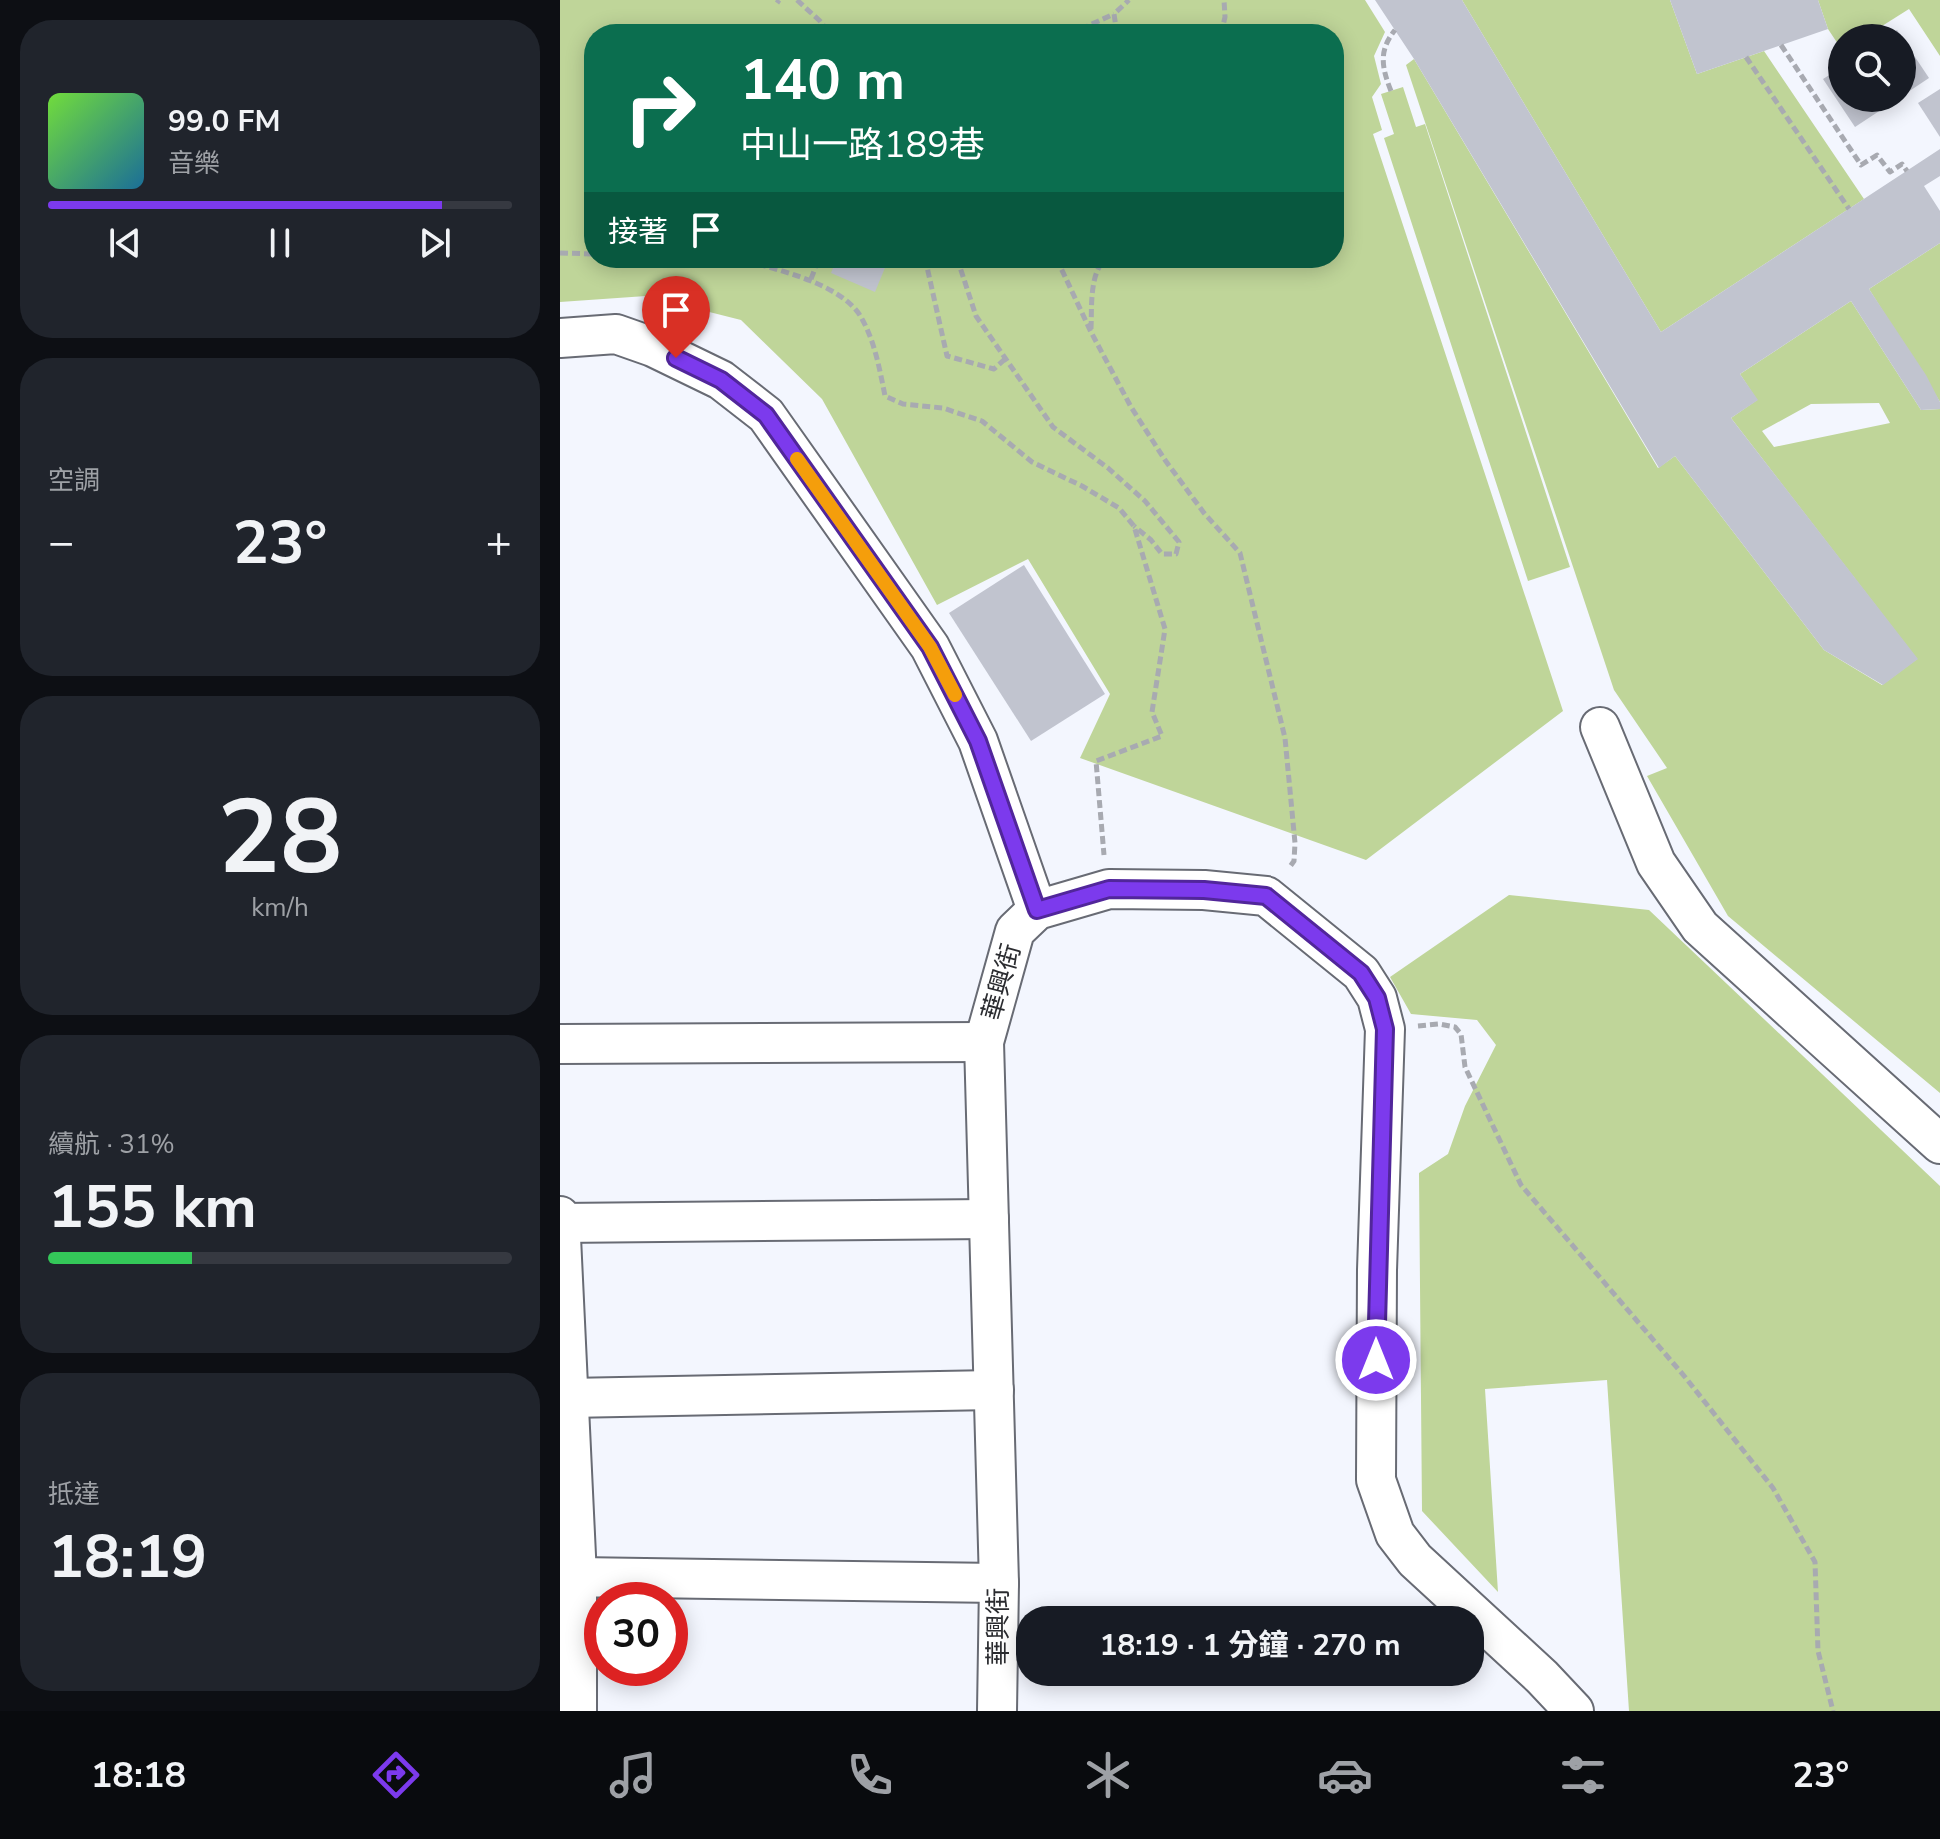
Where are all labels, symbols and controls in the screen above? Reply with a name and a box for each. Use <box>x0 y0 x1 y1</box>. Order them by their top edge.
map controls <box>1828 24 1916 112</box>
button: search <box>1828 24 1916 112</box>
text: 140 m <box>740 42 905 119</box>
icon: right <box>608 56 712 160</box>
text: 99.0 FM <box>168 101 280 142</box>
text: 中山一路189巷 <box>740 121 985 170</box>
text: 音樂 <box>168 146 220 181</box>
icon: arrive <box>684 208 728 252</box>
text: 接著 <box>608 212 668 253</box>
icon: previous <box>103 221 147 265</box>
icon: pause <box>258 221 302 265</box>
icon: next <box>413 221 457 265</box>
pin <box>642 276 710 358</box>
icon: arrive <box>654 288 698 332</box>
text: 空調 <box>48 463 100 498</box>
text: 23° <box>233 502 327 584</box>
text: − <box>48 513 74 573</box>
text: + <box>486 513 512 573</box>
text: 28 <box>218 767 342 909</box>
text: km/h <box>251 890 309 925</box>
street label: 華興街 <box>974 940 1029 1024</box>
text: 續航 · 31% <box>48 1127 175 1162</box>
text: 155 km <box>48 1166 257 1248</box>
position arrow <box>1334 1318 1418 1402</box>
text: 抵達 <box>48 1477 100 1512</box>
text: 18:19 <box>48 1516 207 1598</box>
speed limit sign: 30 <box>584 1582 688 1686</box>
street label: 華興街 <box>981 1588 1016 1666</box>
text: 18:19 · 1 分鐘 · 270 m <box>1099 1625 1401 1666</box>
icon: directions <box>368 1747 424 1803</box>
icon: music <box>605 1747 661 1803</box>
icon: phone <box>842 1747 898 1803</box>
icon: climate <box>1080 1747 1136 1803</box>
icon: car <box>1317 1747 1373 1803</box>
icon: filters <box>1555 1747 1611 1803</box>
text: 18:18 <box>91 1751 186 1800</box>
text: 23° <box>1792 1751 1849 1800</box>

